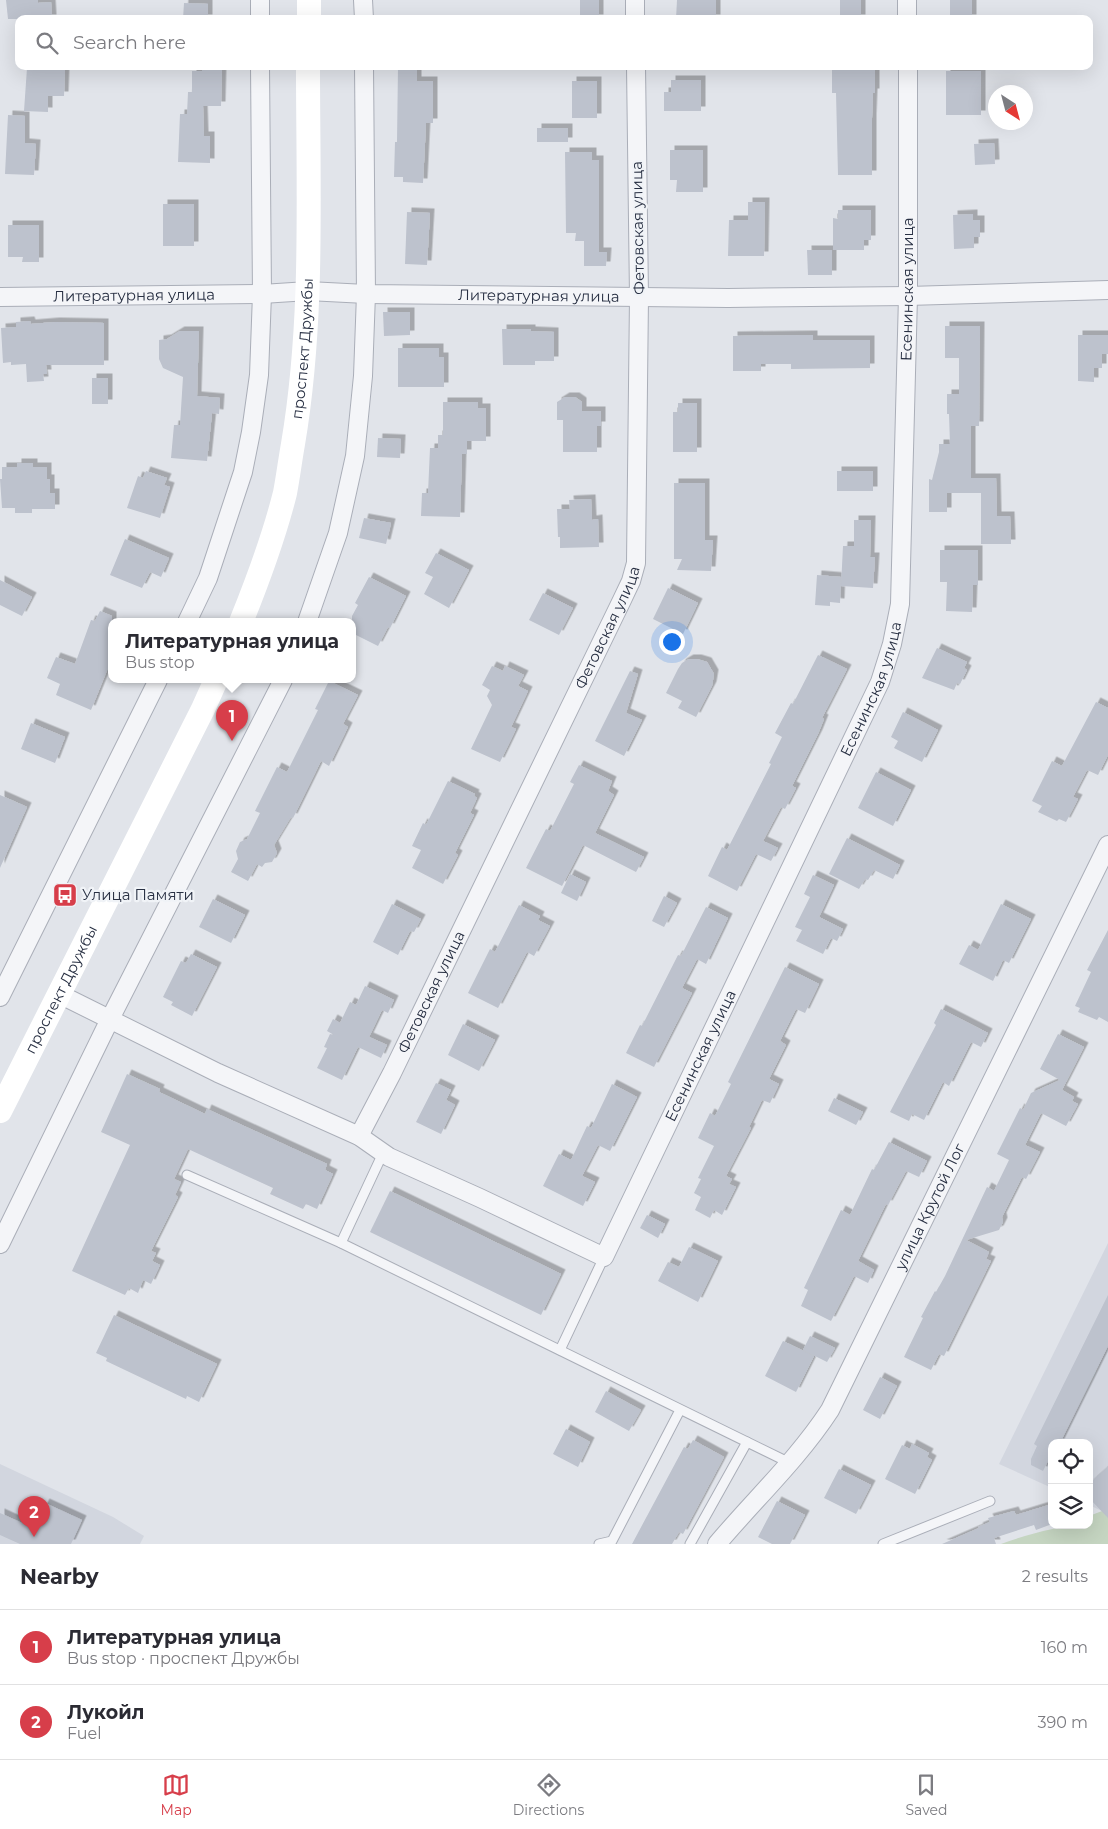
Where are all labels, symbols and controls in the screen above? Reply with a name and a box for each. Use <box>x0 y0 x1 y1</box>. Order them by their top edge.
search box <box>15 15 1093 70</box>
icon: search <box>33 29 61 57</box>
text: Search here <box>73 31 186 54</box>
north arrow <box>988 85 1033 130</box>
street label: Фетовская улица <box>627 161 648 295</box>
street label: Есенинская улица <box>896 217 917 361</box>
street label: проспект Дружбы <box>287 278 317 420</box>
street label: Литературная улица <box>53 285 215 305</box>
street label: Литературная улица <box>458 285 620 306</box>
street label: Фетовская улица <box>570 564 644 692</box>
popup <box>108 618 356 683</box>
street label: Есенинская улица <box>836 620 905 759</box>
your location <box>659 629 685 655</box>
text: Литературная улица <box>125 630 339 653</box>
text: Bus stop <box>125 653 195 672</box>
pin: 1 <box>216 700 248 741</box>
bus stop icon: Улица Памяти <box>52 882 78 908</box>
place label: Улица Памяти <box>82 885 194 904</box>
street label: проспект Дружбы <box>20 922 101 1057</box>
street label: Фетовская улица <box>393 928 469 1056</box>
street label: Есенинская улица <box>661 987 740 1124</box>
street label: улица Крутой Лог <box>890 1139 969 1274</box>
map controls <box>1048 1439 1093 1529</box>
button: locate <box>1048 1439 1093 1484</box>
button: layers <box>1048 1484 1093 1529</box>
pin: 2 <box>18 1496 50 1537</box>
text: Nearby <box>20 1564 99 1589</box>
text: 2 results <box>1022 1567 1088 1586</box>
text: Литературная улица <box>67 1626 281 1649</box>
text: 1 <box>33 1638 39 1657</box>
text: 160 m <box>1041 1638 1088 1657</box>
text: Bus stop · проспект Дружбы <box>67 1649 300 1668</box>
text: Лукойл <box>67 1701 144 1724</box>
text: 2 <box>31 1713 41 1732</box>
text: 390 m <box>1037 1713 1088 1732</box>
text: Fuel <box>67 1724 102 1743</box>
tab: Map <box>161 1771 192 1819</box>
tab: Directions <box>513 1771 584 1819</box>
tab: Saved <box>905 1771 947 1819</box>

